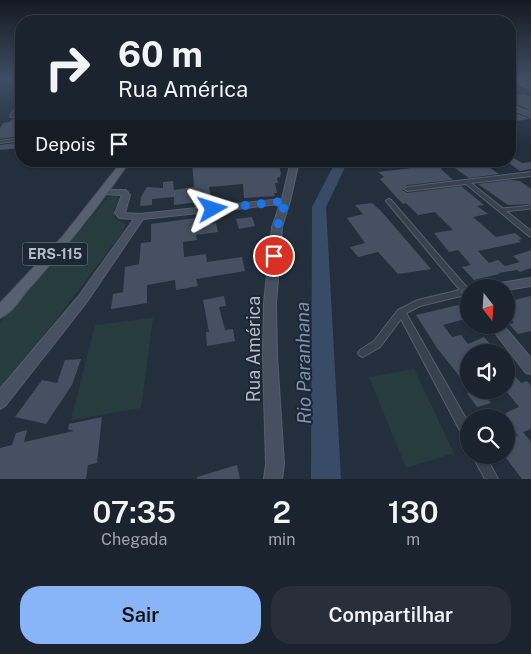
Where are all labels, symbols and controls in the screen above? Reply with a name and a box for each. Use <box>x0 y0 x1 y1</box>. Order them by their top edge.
text: 60 m <box>118 34 203 75</box>
icon: right <box>35 35 100 100</box>
text: Rua América <box>118 76 248 102</box>
icon: arrive <box>105 130 133 158</box>
text: Depois <box>35 133 95 155</box>
position arrow <box>186 182 238 234</box>
pin <box>253 235 295 277</box>
road number: ERS-115 <box>22 242 88 266</box>
icon: arrive <box>260 242 288 270</box>
north arrow <box>460 279 515 334</box>
map controls <box>460 279 515 464</box>
street label: Rua América <box>243 296 264 402</box>
water label: Rio Paranhana <box>291 302 315 424</box>
button: sound <box>460 344 515 399</box>
button: search <box>460 409 515 464</box>
text: 07:35 <box>92 494 176 530</box>
text: 2 <box>273 494 291 530</box>
text: 130 <box>388 494 439 530</box>
text: Chegada <box>101 530 167 549</box>
text: min <box>268 530 295 549</box>
text: m <box>406 530 420 549</box>
button: Sair <box>20 586 261 644</box>
button: Compartilhar <box>271 586 511 644</box>

